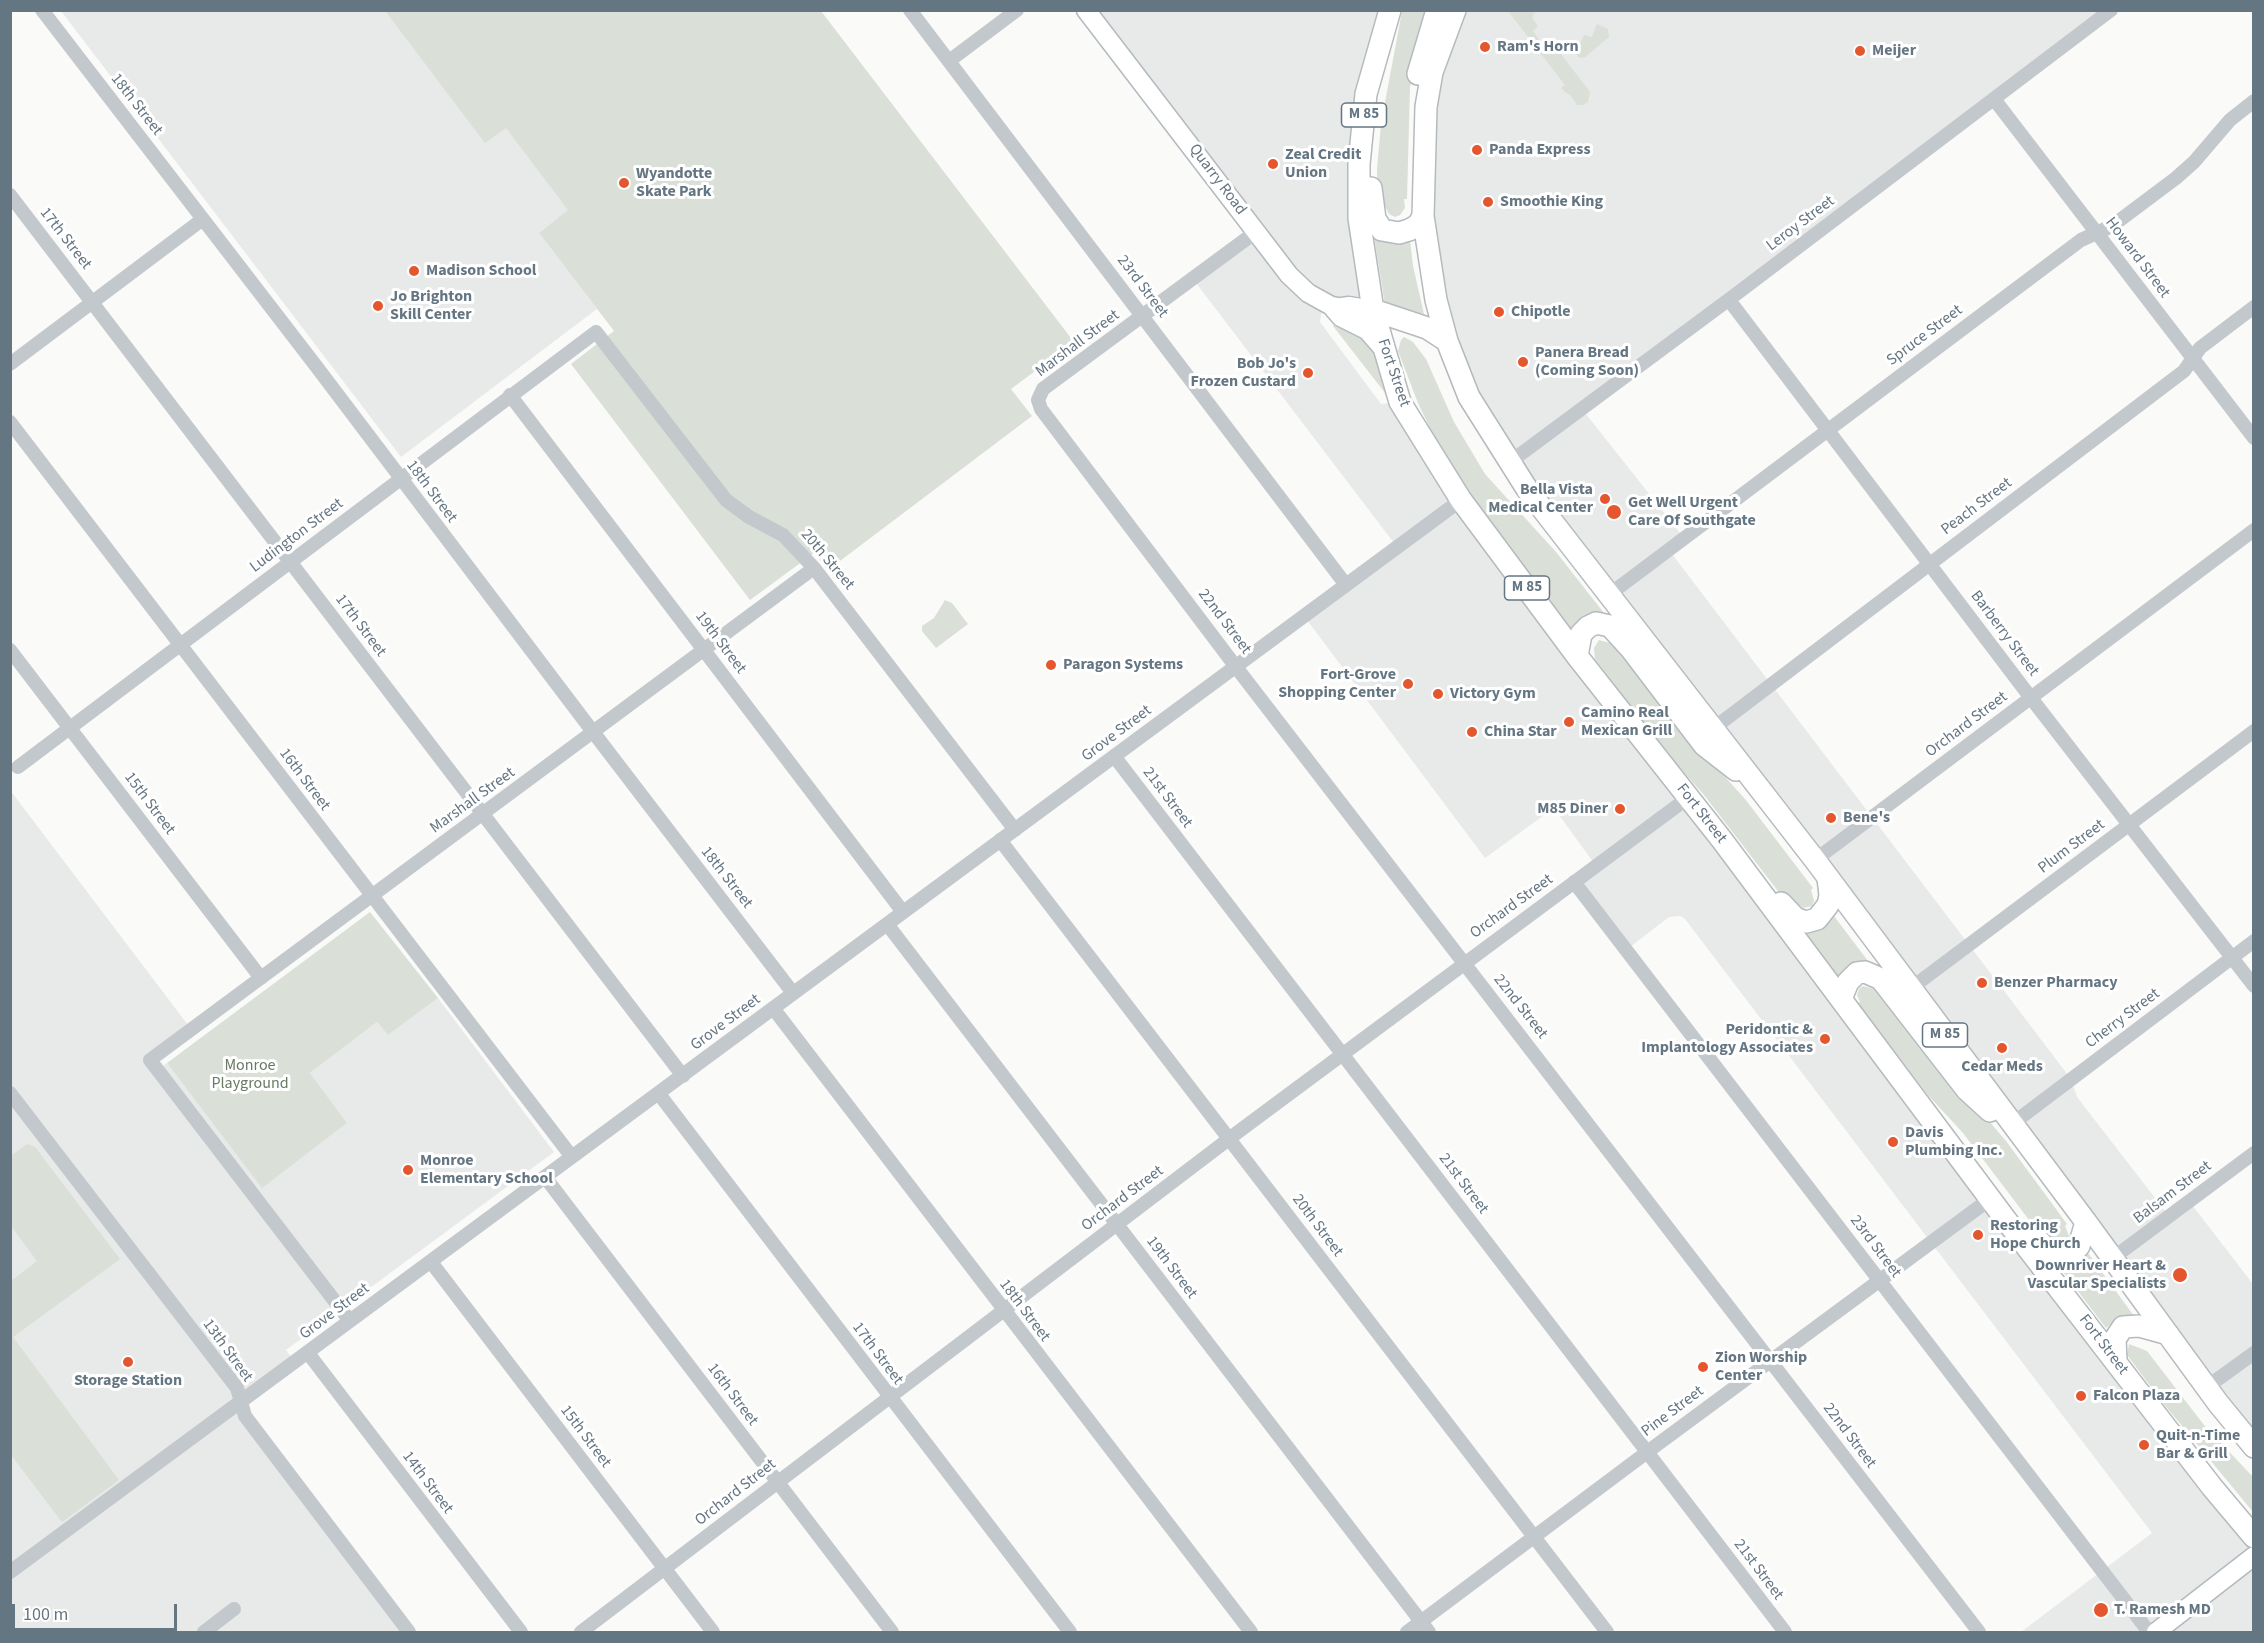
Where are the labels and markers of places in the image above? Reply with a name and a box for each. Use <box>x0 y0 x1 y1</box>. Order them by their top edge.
place label: Ram's Horn <box>1497 37 1579 57</box>
marker: Ram's Horn <box>1478 40 1492 54</box>
place label: Meijer <box>1872 41 1916 61</box>
marker: Meijer <box>1853 44 1867 58</box>
place label: Panda Express <box>1489 140 1591 160</box>
marker: Panda Express <box>1470 143 1484 157</box>
place label: Zeal Credit Union <box>1285 145 1361 183</box>
marker: Zeal Credit Union <box>1266 157 1280 171</box>
place label: Wyandotte Skate Park <box>636 164 712 202</box>
marker: Wyandotte Skate Park <box>617 176 631 190</box>
place label: Smoothie King <box>1500 192 1603 212</box>
marker: Smoothie King <box>1481 195 1495 209</box>
place label: Madison School <box>426 261 536 281</box>
marker: Madison School <box>407 264 421 278</box>
place label: Jo Brighton Skill Center <box>390 287 472 325</box>
marker: Jo Brighton Skill Center <box>371 299 385 313</box>
place label: Chipotle <box>1511 302 1570 322</box>
marker: Chipotle <box>1492 305 1506 319</box>
place label: Panera Bread (Coming Soon) <box>1535 343 1639 381</box>
place label: Bob Jo's Frozen Custard <box>1191 354 1296 392</box>
marker: Panera Bread (Coming Soon) <box>1516 355 1530 369</box>
marker: Bob Jo's Frozen Custard <box>1301 366 1315 380</box>
place label: Bella Vista Medical Center <box>1488 480 1593 518</box>
marker: Bella Vista Medical Center <box>1598 492 1612 506</box>
place label: Get Well Urgent Care Of Southgate <box>1628 493 1756 531</box>
marker: Get Well Urgent Care Of Southgate <box>1605 503 1623 521</box>
place label: Paragon Systems <box>1063 655 1183 675</box>
marker: Paragon Systems <box>1044 658 1058 672</box>
place label: Fort-Grove Shopping Center <box>1278 665 1396 703</box>
marker: Fort-Grove Shopping Center <box>1401 677 1415 691</box>
place label: Victory Gym <box>1450 684 1536 704</box>
marker: Victory Gym <box>1431 687 1445 701</box>
place label: Camino Real Mexican Grill <box>1581 703 1672 741</box>
marker: Camino Real Mexican Grill <box>1562 715 1576 729</box>
place label: China Star <box>1484 722 1557 742</box>
marker: China Star <box>1465 725 1479 739</box>
place label: M85 Diner <box>1537 799 1608 819</box>
marker: M85 Diner <box>1613 802 1627 816</box>
place label: Bene's <box>1843 808 1890 828</box>
marker: Bene's <box>1824 811 1838 825</box>
place label: Benzer Pharmacy <box>1994 973 2118 993</box>
marker: Benzer Pharmacy <box>1975 976 1989 990</box>
place label: Peridontic & Implantology Associates <box>1641 1020 1813 1058</box>
marker: Peridontic & Implantology Associates <box>1818 1032 1832 1046</box>
marker: Cedar Meds <box>1995 1041 2009 1055</box>
place label: Cedar Meds <box>1961 1057 2043 1077</box>
place label: Davis Plumbing Inc. <box>1905 1123 2003 1161</box>
marker: Davis Plumbing Inc. <box>1886 1135 1900 1149</box>
place label: Monroe Elementary School <box>420 1151 553 1189</box>
marker: Monroe Elementary School <box>401 1163 415 1177</box>
place label: Restoring Hope Church <box>1990 1216 2081 1254</box>
marker: Restoring Hope Church <box>1971 1228 1985 1242</box>
place label: Downriver Heart & Vascular Specialists <box>2027 1256 2166 1294</box>
marker: Downriver Heart & Vascular Specialists <box>2171 1266 2189 1284</box>
place label: Zion Worship Center <box>1715 1348 1807 1386</box>
marker: Storage Station <box>121 1355 135 1369</box>
marker: Zion Worship Center <box>1696 1360 1710 1374</box>
place label: Storage Station <box>74 1371 182 1391</box>
place label: Falcon Plaza <box>2093 1386 2180 1406</box>
marker: Falcon Plaza <box>2074 1389 2088 1403</box>
place label: Quit-n-Time Bar & Grill <box>2156 1426 2240 1464</box>
marker: Quit-n-Time Bar & Grill <box>2137 1438 2151 1452</box>
place label: T. Ramesh MD <box>2114 1600 2211 1620</box>
marker: T. Ramesh MD <box>2092 1601 2110 1619</box>

